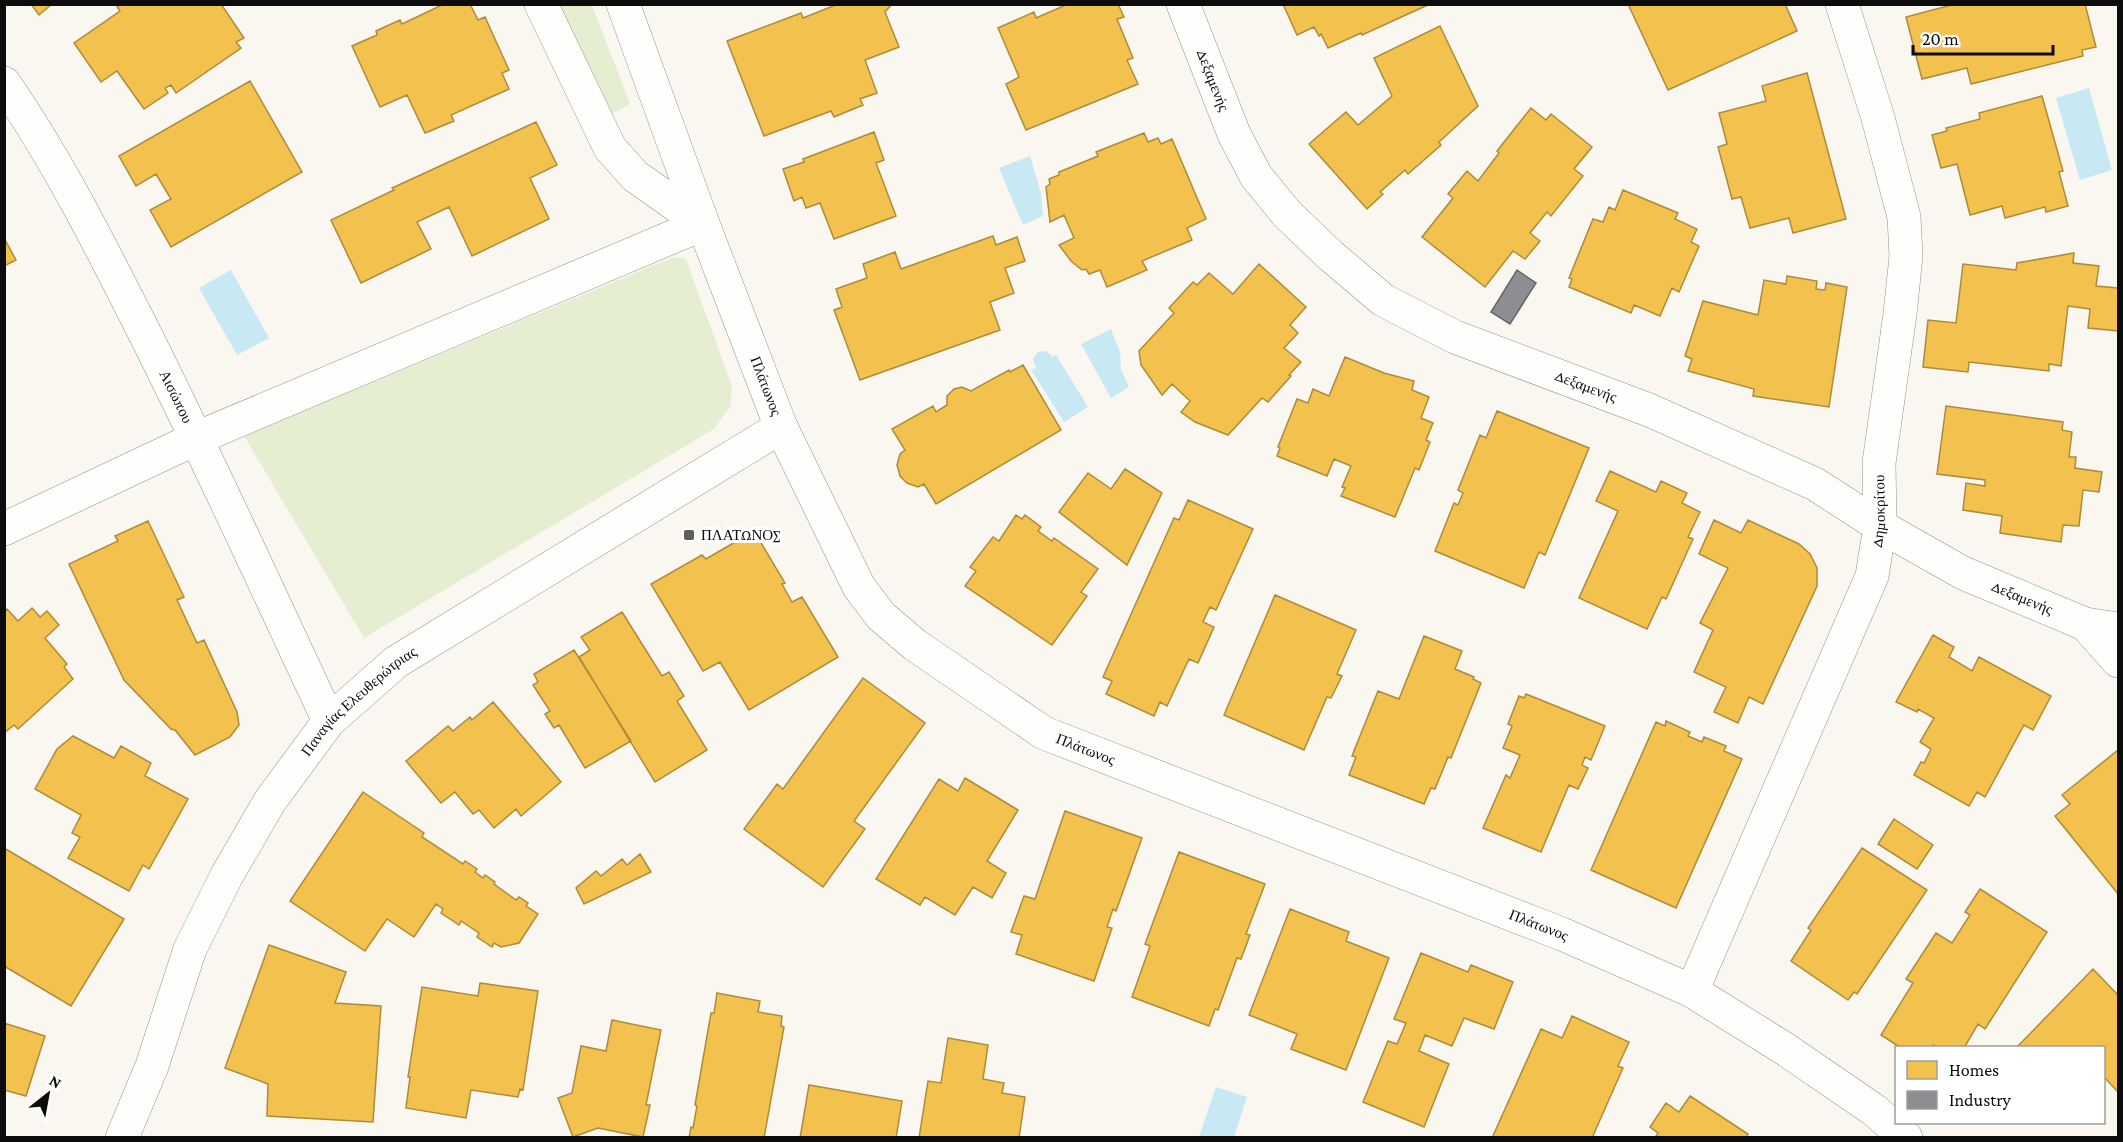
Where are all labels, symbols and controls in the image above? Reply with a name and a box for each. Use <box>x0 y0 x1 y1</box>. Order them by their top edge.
scale bar <box>1913 18 2052 56</box>
text: 20 m <box>1922 29 1959 49</box>
street label: Δεξαμενής <box>1194 47 1232 113</box>
street label: Πλάτωνος <box>747 354 785 418</box>
street label: Αισώπου <box>156 367 196 426</box>
street label: Δεξαμενής <box>1553 367 1619 405</box>
street label: Δημοκρίτου <box>1869 474 1889 548</box>
place label: ΠΛΑΤΩΝΟΣ <box>701 527 780 543</box>
marker: ΠΛΑΤΩΝΟΣ <box>682 528 696 542</box>
street label: Δεξαμενής <box>1989 578 2055 618</box>
street label: Παναγίας Ελευθερώτριας <box>298 643 419 759</box>
street label: Πλάτωνος <box>1054 730 1118 768</box>
street label: Πλάτωνος <box>1507 906 1571 944</box>
legend <box>1895 1046 2105 1124</box>
text: Homes <box>1949 1060 1999 1080</box>
north arrow <box>18 1064 78 1124</box>
text: N <box>46 1071 65 1092</box>
text: Industry <box>1949 1090 2012 1110</box>

